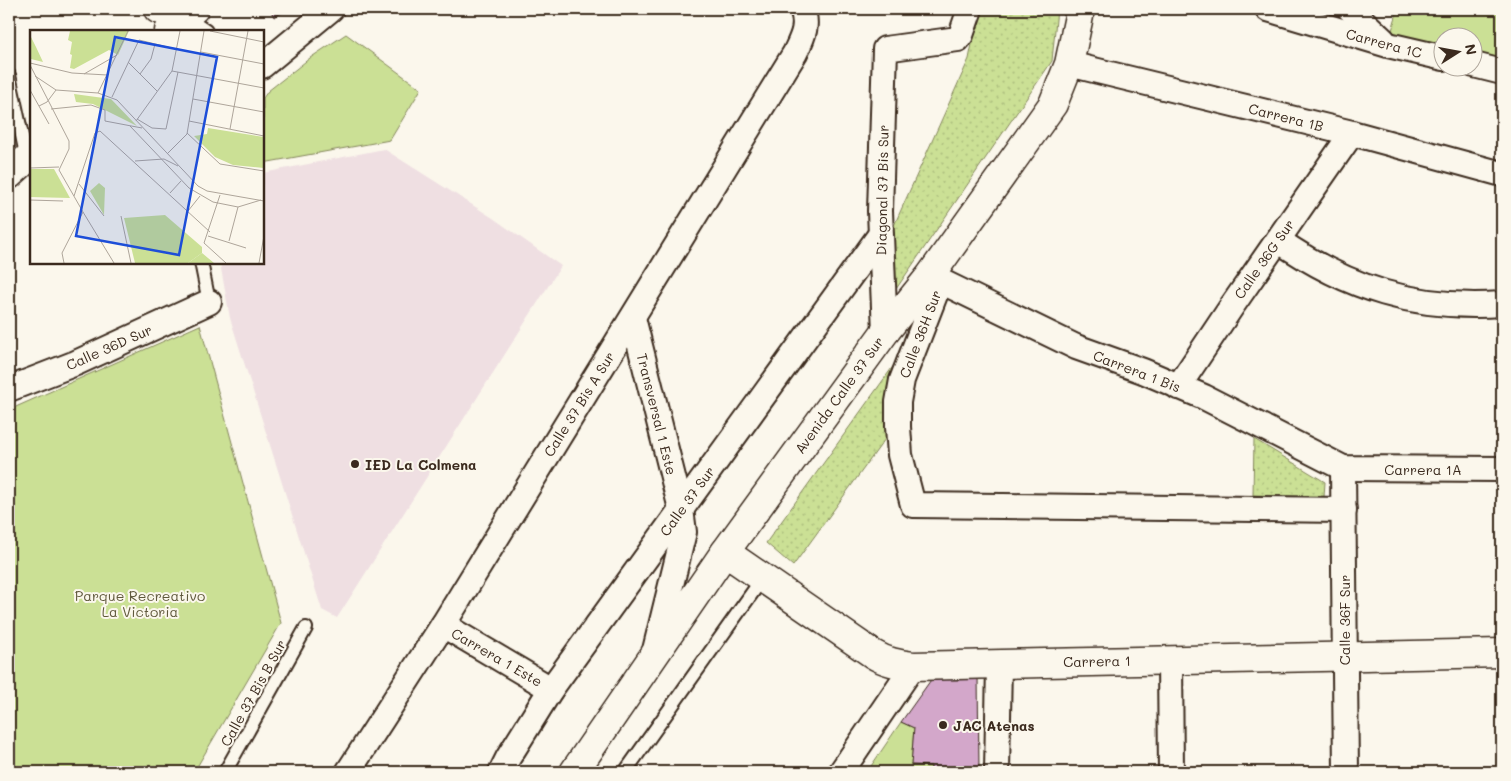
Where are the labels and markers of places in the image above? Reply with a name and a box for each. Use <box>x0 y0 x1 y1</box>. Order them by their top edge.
place label: IED La Colmena <box>365 455 477 474</box>
marker: IED La Colmena <box>349 458 361 470</box>
place label: JAC Atenas <box>953 716 1035 735</box>
marker: JAC Atenas <box>937 719 949 731</box>

